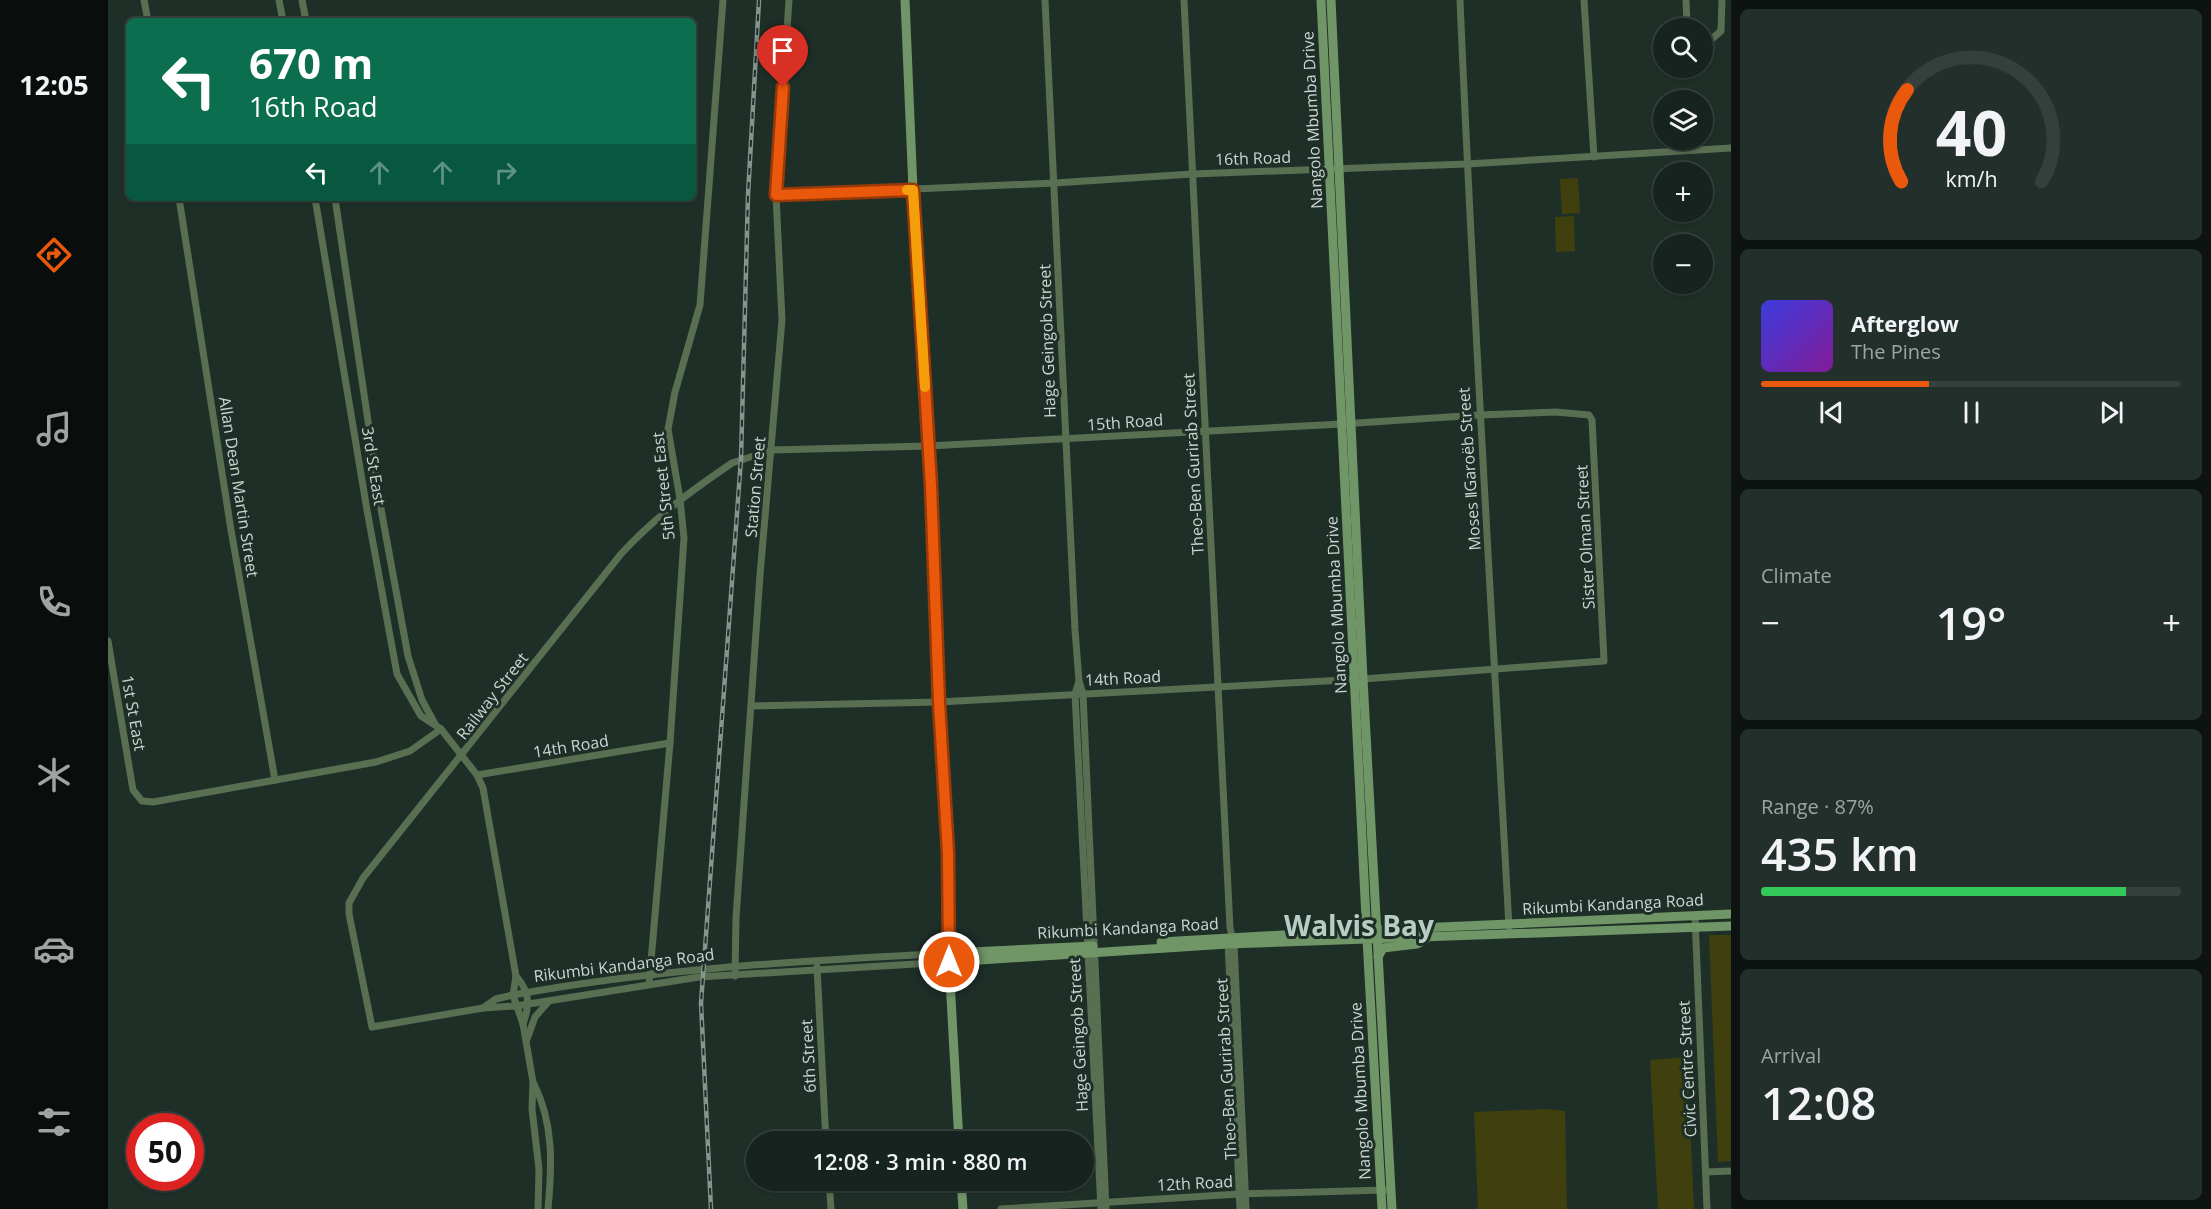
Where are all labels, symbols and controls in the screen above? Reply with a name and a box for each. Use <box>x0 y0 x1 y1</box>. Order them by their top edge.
map controls <box>1653 18 1713 294</box>
button: search <box>1653 18 1713 78</box>
pin <box>757 25 808 87</box>
street label: Nangolo Mbumba Drive <box>1296 31 1328 209</box>
text: 670 m <box>249 34 373 91</box>
icon: arrive <box>766 34 799 67</box>
icon: left <box>150 42 228 120</box>
text: 12:05 <box>19 66 89 103</box>
text: 16th Road <box>249 88 378 125</box>
text: 40 <box>1935 89 2007 174</box>
button: layers <box>1653 90 1713 150</box>
street label: 16th Road <box>1215 146 1291 170</box>
icon: left <box>300 156 333 189</box>
icon: ahead <box>363 156 396 189</box>
icon: ahead <box>426 156 459 189</box>
icon: right <box>489 156 522 189</box>
button: + <box>1653 162 1713 222</box>
text: km/h <box>1945 164 1997 193</box>
icon: directions <box>33 234 75 276</box>
button: − <box>1653 234 1713 294</box>
street label: Hage Geingob Street <box>1033 263 1061 418</box>
text: Afterglow <box>1851 308 1959 338</box>
text: The Pines <box>1851 338 1941 365</box>
street label: Theo-Ben Gurirab Street <box>1177 372 1209 555</box>
street label: Moses ǁGaroëb Street <box>1452 386 1486 551</box>
street label: Allan Dean Martin Street <box>214 395 264 579</box>
icon: previous <box>1815 396 1848 429</box>
icon: pause <box>1955 396 1988 429</box>
icon: next <box>2095 396 2128 429</box>
icon: music <box>33 408 75 450</box>
street label: 15th Road <box>1086 408 1164 436</box>
street label: 3rd St East <box>357 425 391 507</box>
street label: 5th Street East <box>646 430 680 541</box>
street label: Station Street <box>740 435 770 538</box>
street label: Sister Olman Street <box>1570 464 1600 610</box>
street label: Nangolo Mbumba Drive <box>1320 516 1352 694</box>
text: Climate <box>1761 562 1832 589</box>
icon: phone <box>33 581 75 623</box>
text: 19° <box>1936 592 2006 653</box>
text: − <box>1761 600 1780 645</box>
text: + <box>2162 600 2181 645</box>
street label: Railway Street <box>451 648 533 744</box>
street label: 14th Road <box>1084 665 1162 691</box>
street label: 1st St East <box>117 673 152 753</box>
street label: 14th Road <box>532 729 610 763</box>
icon: climate <box>33 754 75 796</box>
text: Range · 87% <box>1761 793 1874 820</box>
text: 435 km <box>1761 823 1919 884</box>
street label: Rikumbi Kandanga Road <box>1522 888 1704 920</box>
district label: Walvis Bay <box>1284 906 1434 944</box>
street label: Rikumbi Kandanga Road <box>1037 912 1219 944</box>
icon: car <box>33 928 75 970</box>
position arrow <box>917 930 981 994</box>
street label: Rikumbi Kandanga Road <box>532 943 716 987</box>
street label: Hage Geingob Street <box>1063 957 1093 1112</box>
street label: Theo-Ben Gurirab Street <box>1210 977 1242 1160</box>
street label: Civic Centre Street <box>1672 1000 1702 1138</box>
street label: Nangolo Mbumba Drive <box>1344 1002 1376 1180</box>
street label: 6th Street <box>795 1018 821 1093</box>
text: Arrival <box>1761 1042 1821 1069</box>
text: 12:08 <box>1761 1072 1876 1133</box>
icon: filters <box>33 1101 75 1143</box>
speed limit sign: 50 <box>126 1113 204 1191</box>
text: 12:08 · 3 min · 880 m <box>812 1146 1028 1176</box>
street label: 12th Road <box>1156 1170 1234 1196</box>

